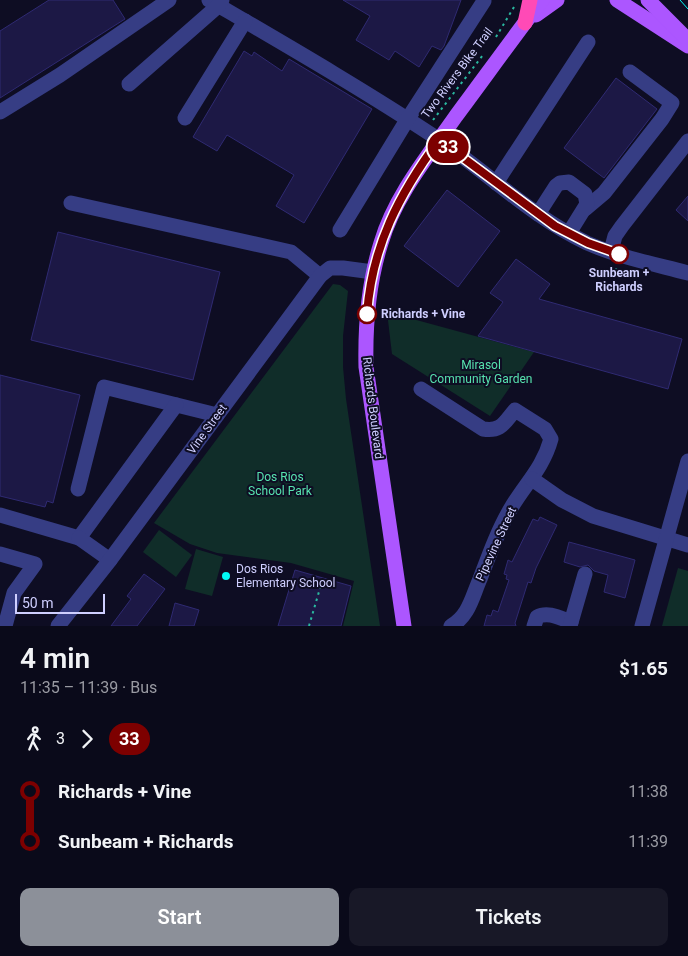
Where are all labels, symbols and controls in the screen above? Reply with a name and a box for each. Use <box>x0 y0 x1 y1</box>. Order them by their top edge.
street label: Two Rivers Bike Trail <box>418 25 496 121</box>
line badge: 33 <box>426 131 470 163</box>
text: 33 <box>438 136 458 157</box>
marker: Sunbeam + Richards <box>609 244 629 264</box>
place label: Sunbeam + Richards <box>589 266 650 294</box>
marker: Richards + Vine <box>357 304 377 324</box>
place label: Richards + Vine <box>381 307 466 321</box>
street label: Richards Boulevard <box>360 356 386 460</box>
park label: Mirasol Community Garden <box>430 358 532 386</box>
street label: Vine Street <box>184 401 230 457</box>
park label: Dos Rios School Park <box>248 470 313 498</box>
street label: Pipevine Street <box>473 505 519 583</box>
place label: Dos Rios Elementary School <box>236 562 336 590</box>
marker: Dos Rios Elementary School <box>220 570 232 582</box>
scale bar <box>15 591 105 614</box>
text: 50 m <box>22 595 54 611</box>
text: 4 min <box>20 642 90 675</box>
text: $1.65 <box>619 657 668 680</box>
text: 11:35 – 11:39 · Bus <box>20 678 157 697</box>
icon: walk <box>20 725 48 753</box>
icon: forward <box>73 725 101 753</box>
text: 33 <box>119 728 140 749</box>
text: 3 <box>56 729 65 748</box>
text: Richards + Vine <box>58 780 191 803</box>
text: 11:38 <box>628 782 668 801</box>
text: Sunbeam + Richards <box>58 830 234 853</box>
text: 11:39 <box>628 832 668 851</box>
button: Start <box>20 888 339 946</box>
button: Tickets <box>349 888 668 946</box>

